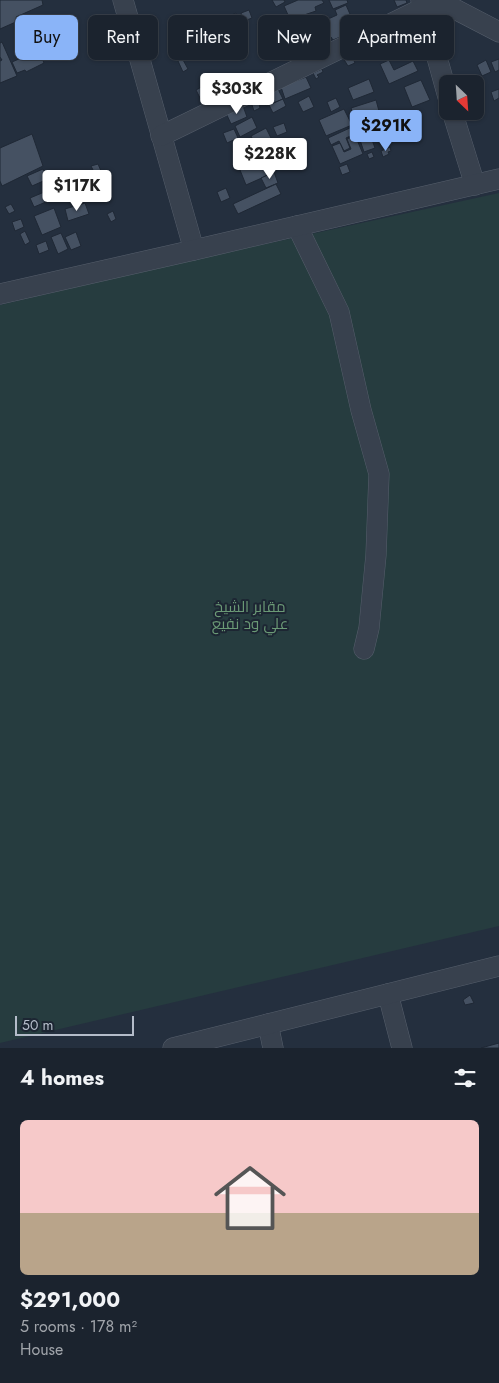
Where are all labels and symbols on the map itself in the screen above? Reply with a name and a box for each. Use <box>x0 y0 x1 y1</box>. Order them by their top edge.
pin: $303K <box>202 72 272 115</box>
north arrow <box>439 75 484 120</box>
pin: $291K <box>351 110 421 152</box>
pin: $228K <box>235 138 305 180</box>
pin: $117K <box>42 170 112 212</box>
park label: مقابر الشيخ علي ود نفيع <box>212 596 288 636</box>
scale bar <box>15 1013 134 1036</box>

